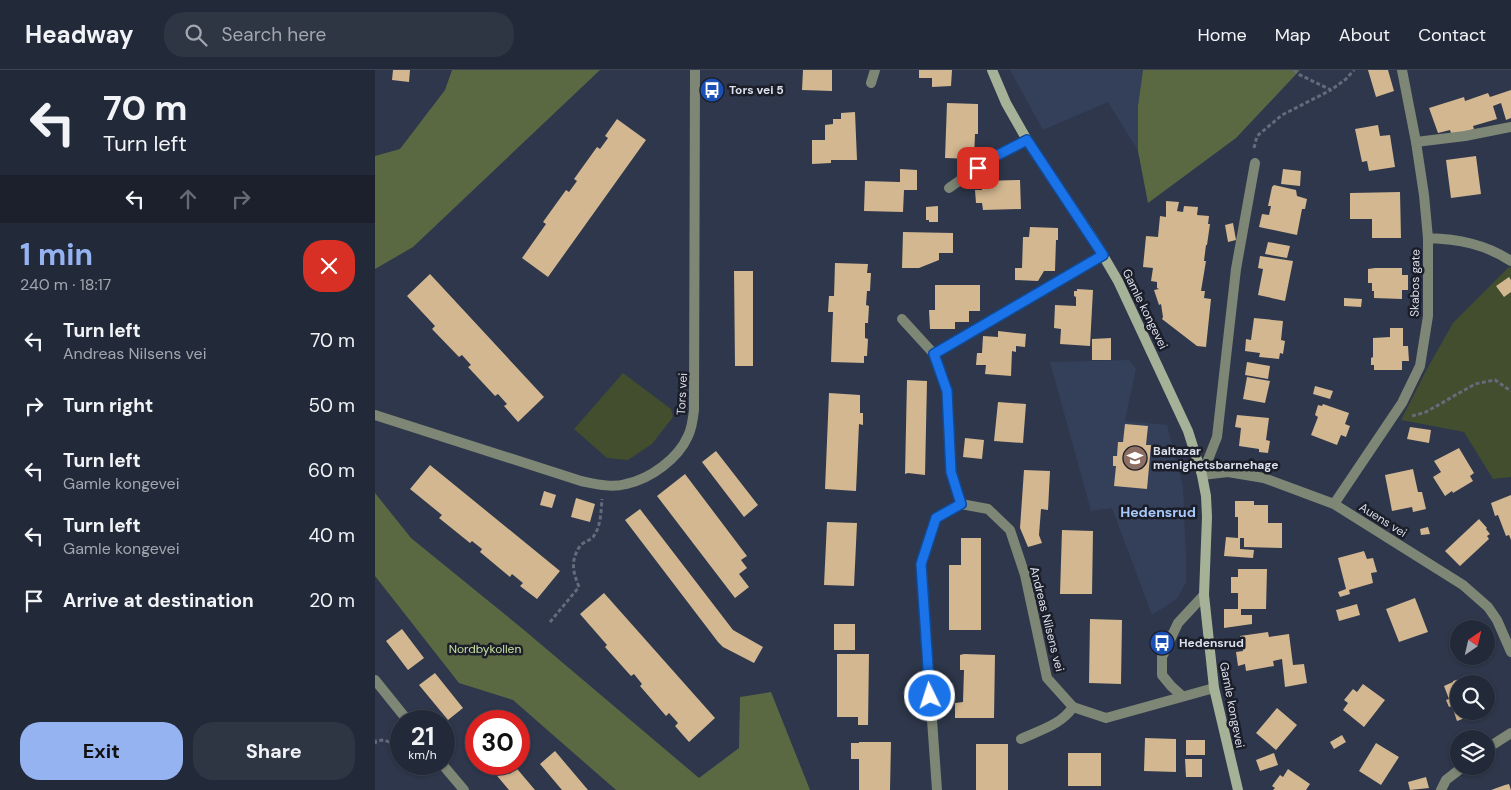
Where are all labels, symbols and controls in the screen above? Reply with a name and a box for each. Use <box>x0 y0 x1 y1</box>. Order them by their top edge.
search box <box>164 12 514 57</box>
text: Headway <box>25 19 134 50</box>
icon: search <box>182 21 210 49</box>
text: Search here <box>222 22 326 47</box>
text: Home <box>1197 23 1247 47</box>
text: Map <box>1275 23 1311 47</box>
text: About <box>1339 23 1390 47</box>
text: Contact <box>1418 23 1486 47</box>
bus stop icon: Tors vei 5 <box>699 77 725 103</box>
place label: Tors vei 5 <box>729 82 784 98</box>
text: 70 m <box>103 85 187 131</box>
icon: left <box>20 90 85 155</box>
text: Turn left <box>103 129 187 158</box>
pin <box>957 147 999 189</box>
icon: arrive <box>964 154 992 182</box>
icon: left <box>121 185 149 213</box>
icon: ahead <box>174 185 202 213</box>
icon: right <box>227 185 255 213</box>
text: 1 min <box>20 235 93 274</box>
button: close <box>303 240 355 292</box>
street label: Skabos gate <box>1406 249 1424 317</box>
street label: Gamle kongevei <box>1119 266 1171 352</box>
text: 240 m · 18:17 <box>20 274 111 295</box>
text: Turn left <box>63 318 141 343</box>
icon: left <box>20 327 48 355</box>
text: 70 m <box>310 328 355 353</box>
text: Andreas Nilsens vei <box>63 343 207 364</box>
street label: Tors vei <box>673 372 691 415</box>
icon: right <box>20 392 48 420</box>
text: Turn right <box>63 393 153 418</box>
text: 50 m <box>308 393 355 418</box>
place label: Baltazar menighetsbarnehage <box>1153 443 1279 473</box>
school or university icon: Baltazar menighetsbarnehage <box>1122 445 1148 471</box>
text: Turn left <box>63 448 141 473</box>
icon: left <box>20 457 48 485</box>
text: 60 m <box>308 458 355 483</box>
text: Gamle kongevei <box>63 473 180 494</box>
street label: Auens vei <box>1356 499 1410 541</box>
district label: Hedensrud <box>1120 503 1196 521</box>
text: Turn left <box>63 513 141 538</box>
icon: left <box>20 522 48 550</box>
text: 40 m <box>308 523 355 548</box>
text: Gamle kongevei <box>63 538 180 559</box>
street label: Andreas Nilsens vei <box>1026 565 1068 673</box>
icon: arrive <box>20 587 48 615</box>
text: Arrive at destination <box>63 588 254 613</box>
text: 20 m <box>309 588 355 613</box>
north arrow <box>1450 620 1495 665</box>
map controls <box>1450 620 1495 775</box>
bus stop icon: Hedensrud <box>1149 630 1175 656</box>
place label: Hedensrud <box>1179 635 1244 651</box>
park label: Nordbykollen <box>449 641 521 657</box>
street label: Gamle kongevei <box>1216 661 1248 750</box>
position arrow <box>903 669 955 721</box>
button: search <box>1450 675 1495 720</box>
speed limit sign: 30 <box>465 710 530 775</box>
text: 21 <box>411 720 434 753</box>
button: Exit <box>20 722 183 780</box>
button: Share <box>193 722 355 780</box>
button: layers <box>1450 730 1495 775</box>
text: km/h <box>408 747 437 763</box>

